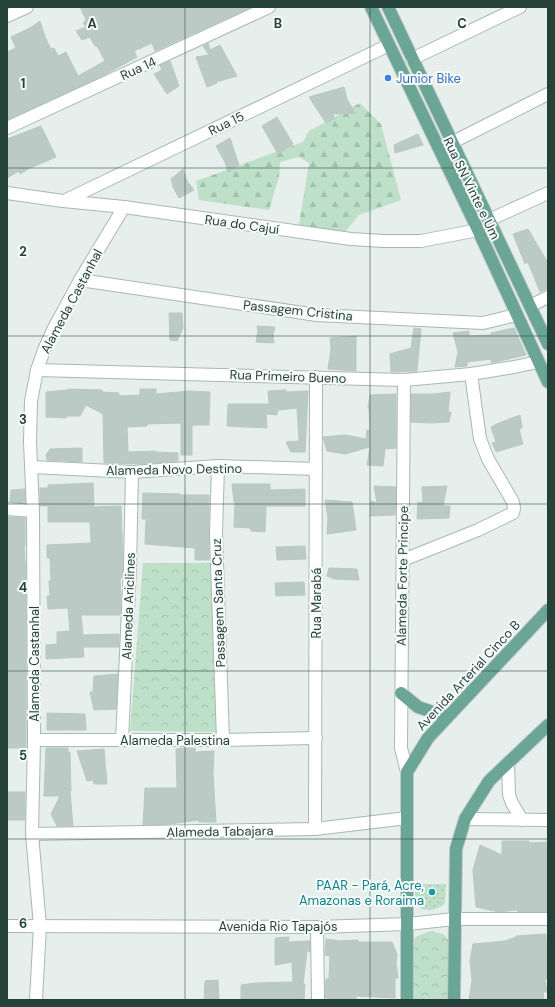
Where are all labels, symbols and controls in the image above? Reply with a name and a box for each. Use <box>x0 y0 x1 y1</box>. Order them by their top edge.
text: A <box>87 15 97 32</box>
text: B <box>274 15 282 32</box>
text: C <box>457 15 467 32</box>
street label: Rua 14 <box>118 53 159 84</box>
place label: Junior Bike <box>396 70 461 87</box>
marker: Junior Bike <box>383 73 393 83</box>
text: 1 <box>21 75 25 92</box>
street label: Rua 15 <box>206 108 247 139</box>
street label: Rua SN Vinte e Um <box>439 134 504 242</box>
street label: Rua do Cajuí <box>204 211 280 238</box>
text: 2 <box>19 243 27 260</box>
street label: Alameda Castanhal <box>37 246 106 356</box>
street label: Passagem Cristina <box>242 296 354 325</box>
street label: Rua Primeiro Bueno <box>229 366 347 387</box>
text: 3 <box>19 411 27 428</box>
street label: Alameda Novo Destino <box>106 460 243 479</box>
street label: Alameda Forte Principe <box>393 506 412 646</box>
street label: Passagem Santa Cruz <box>208 538 229 668</box>
street label: Alameda Ariclines <box>118 552 139 660</box>
street label: Rua Marabá <box>308 568 325 638</box>
text: 4 <box>19 579 27 596</box>
street label: Alameda Castanhal <box>26 606 43 722</box>
street label: Avenida Arterial Cinco B <box>413 617 524 734</box>
street label: Alameda Palestina <box>120 732 230 749</box>
text: 5 <box>19 747 27 764</box>
street label: Alameda Tabajara <box>166 822 274 841</box>
place label: PAAR - Pará, Acre, Amazonas e Roraima <box>299 877 424 909</box>
marker: PAAR - Pará, Acre, Amazonas e Roraima <box>427 887 437 897</box>
text: 6 <box>19 915 27 932</box>
street label: Avenida Rio Tapajós <box>218 918 338 935</box>

